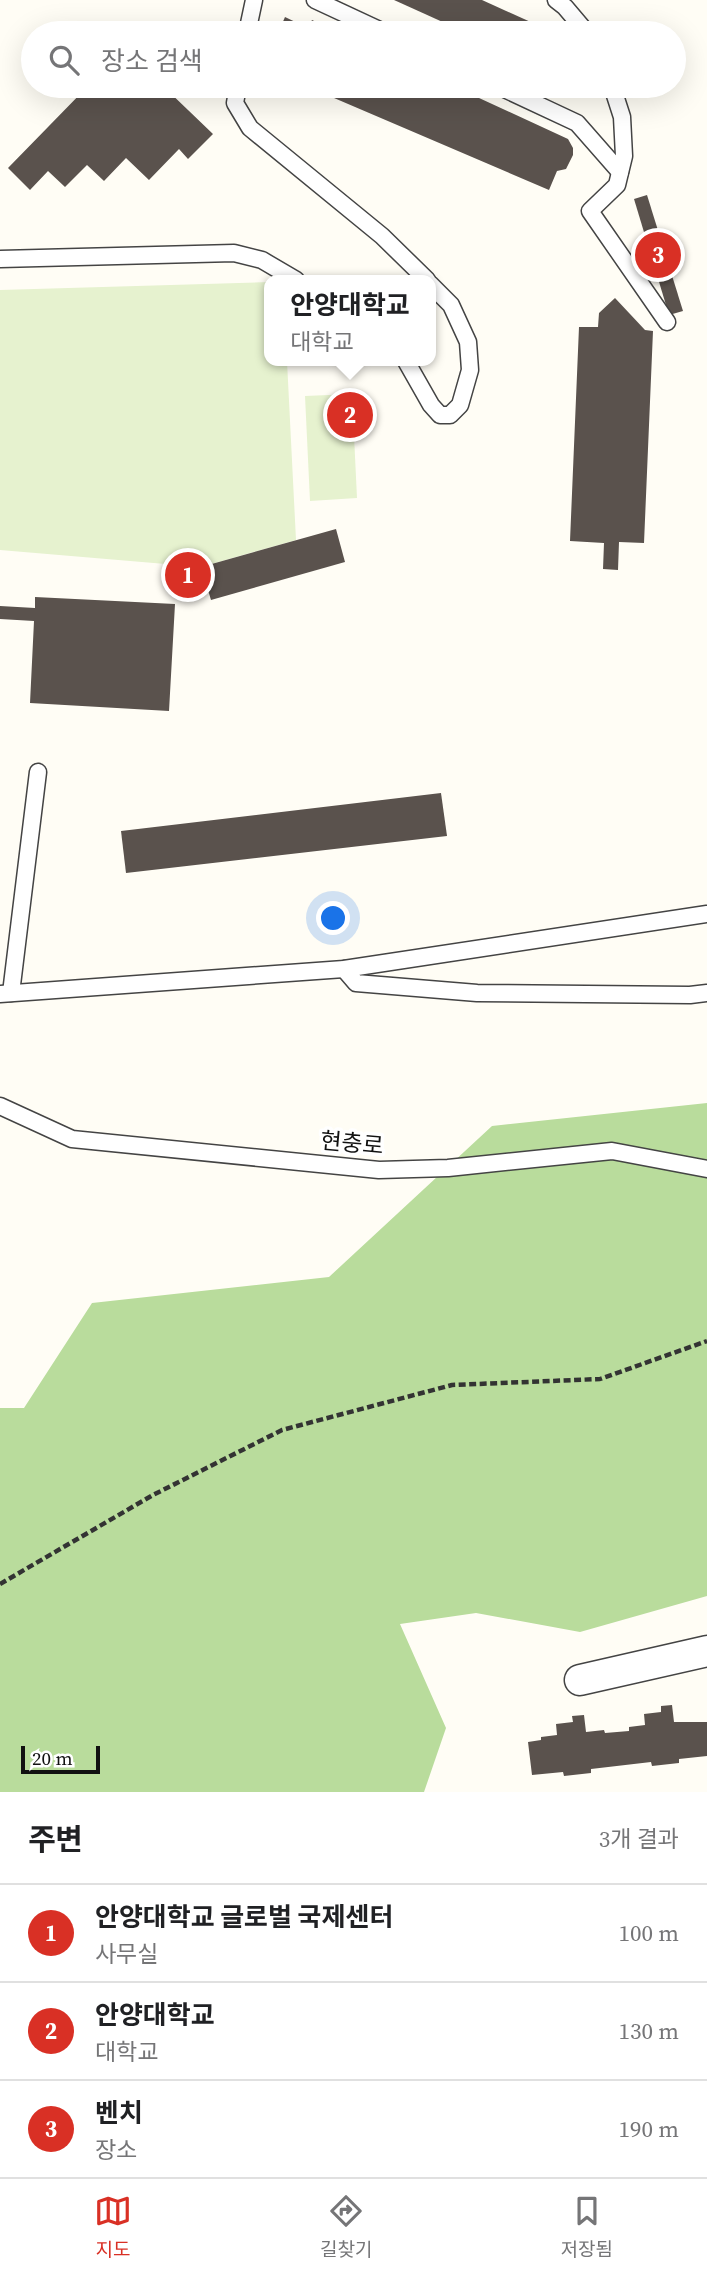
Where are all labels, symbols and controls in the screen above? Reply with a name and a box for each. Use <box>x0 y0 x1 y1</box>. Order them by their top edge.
search box <box>21 21 686 98</box>
icon: search <box>45 41 83 79</box>
text: 장소 검색 <box>101 43 203 79</box>
pin: 3 <box>635 229 681 281</box>
popup <box>264 275 436 366</box>
text: 안양대학교 <box>290 287 410 323</box>
text: 대학교 <box>290 326 354 358</box>
pin: 2 <box>327 389 373 441</box>
pin: 1 <box>165 549 211 601</box>
your location <box>316 901 350 935</box>
street label: 현충로 <box>319 1124 385 1162</box>
scale bar <box>21 1743 100 1775</box>
text: 20 m <box>32 1745 73 1771</box>
text: 주변 <box>28 1819 83 1860</box>
text: 3개 결과 <box>599 1823 679 1855</box>
text: 안양대학교 글로벌 국제센터 <box>95 1899 393 1935</box>
text: 1 <box>45 1917 57 1949</box>
text: 100 m <box>618 1917 679 1949</box>
text: 사무실 <box>95 1938 158 1970</box>
text: 안양대학교 <box>95 1997 215 2033</box>
text: 2 <box>45 2015 57 2047</box>
text: 130 m <box>618 2015 679 2047</box>
text: 대학교 <box>95 2036 158 2068</box>
text: 벤치 <box>95 2095 143 2131</box>
text: 3 <box>45 2113 57 2145</box>
text: 190 m <box>618 2113 679 2145</box>
text: 장소 <box>95 2134 137 2166</box>
tab: 지도 <box>94 2192 132 2262</box>
tab: 길찾기 <box>320 2192 373 2262</box>
tab: 저장됨 <box>561 2192 613 2262</box>

